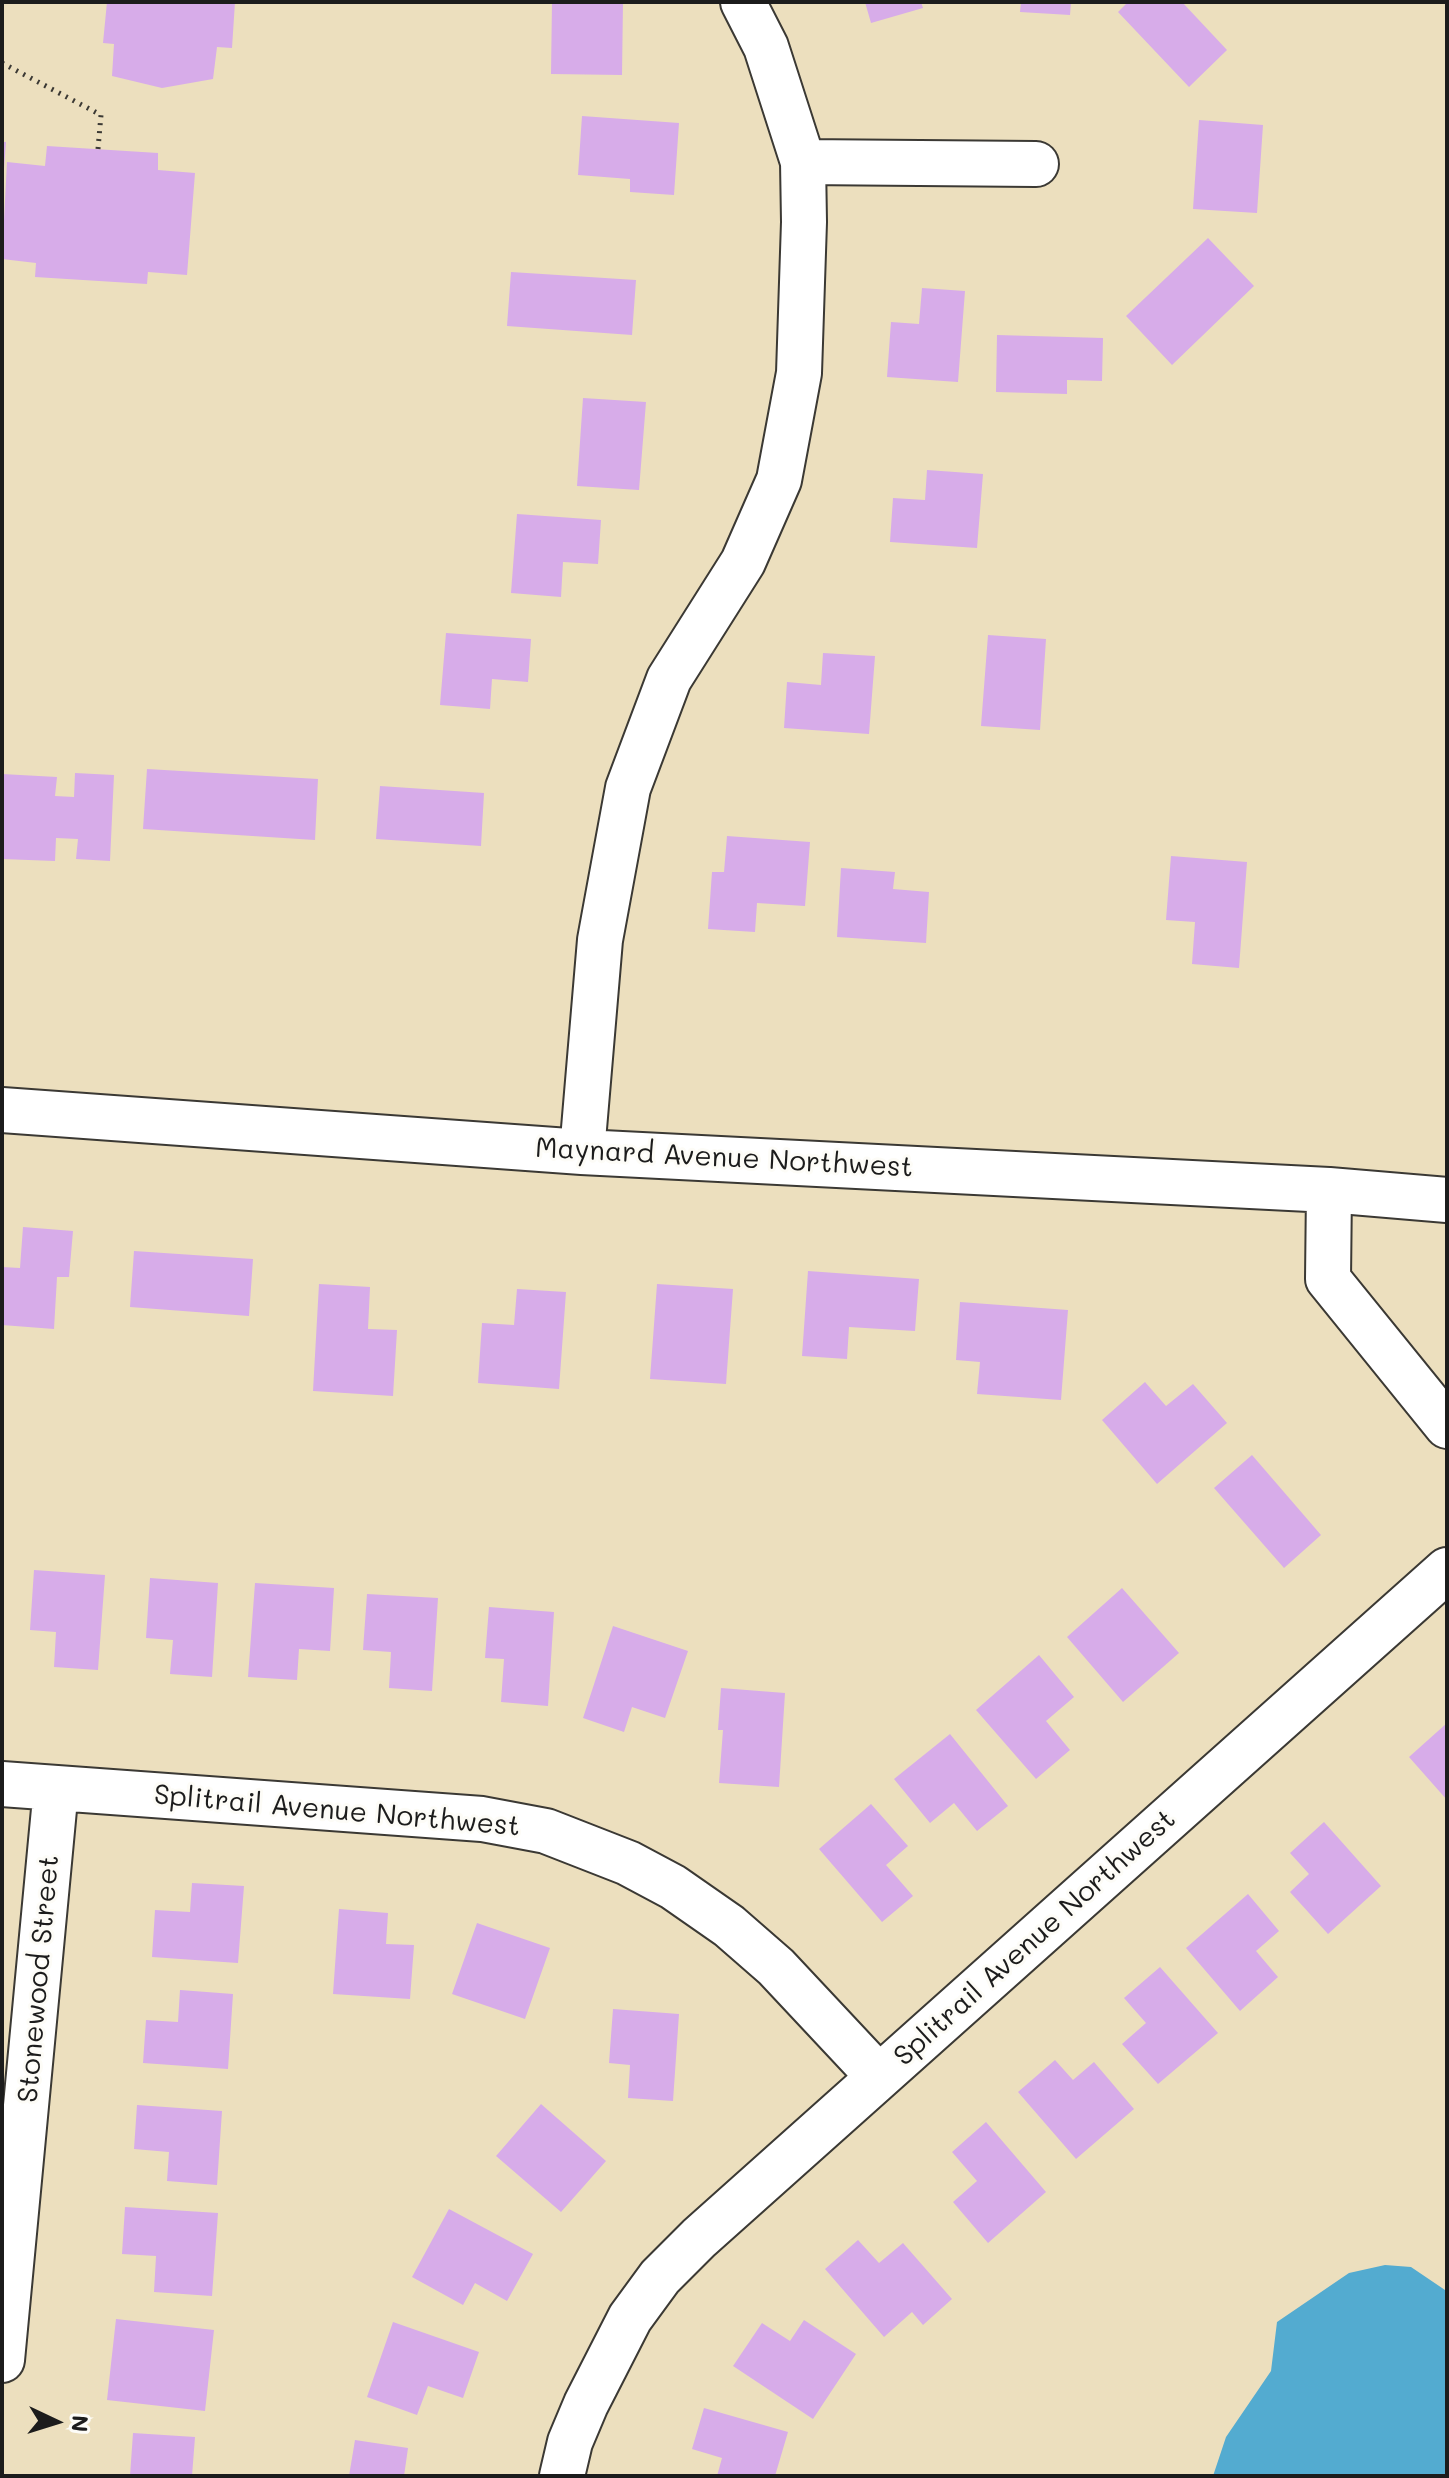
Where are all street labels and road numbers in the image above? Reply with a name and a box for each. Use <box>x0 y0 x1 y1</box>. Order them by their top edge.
street label: Maynard Avenue Northwest <box>534 1131 914 1185</box>
street label: Splitrail Avenue Northwest <box>153 1778 521 1844</box>
street label: Splitrail Avenue Northwest <box>887 1803 1183 2073</box>
street label: Stonewood Street <box>11 1854 67 2104</box>

